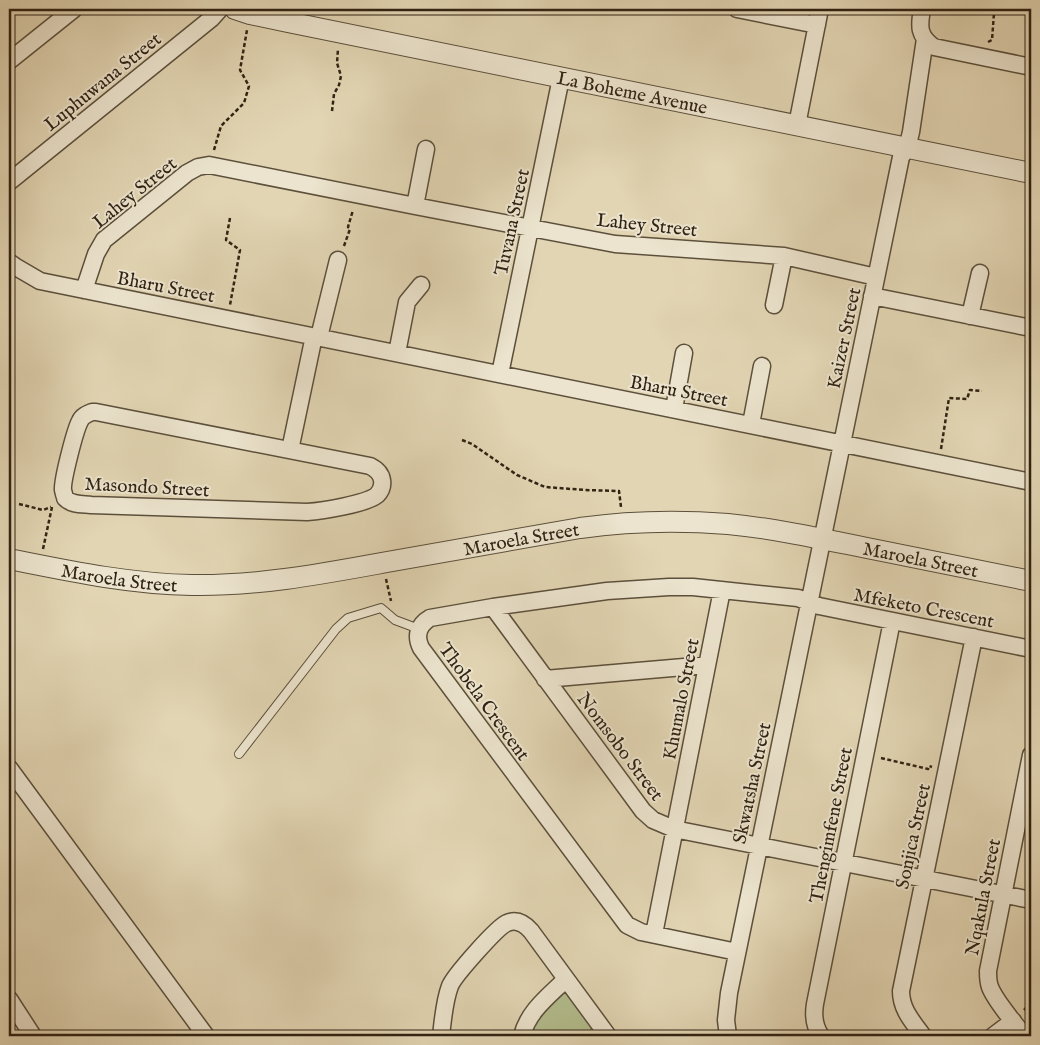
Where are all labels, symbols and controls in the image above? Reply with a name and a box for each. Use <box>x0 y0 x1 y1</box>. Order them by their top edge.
street label: Luphuwana Street <box>40 28 167 137</box>
street label: La Boheme Avenue <box>555 67 710 121</box>
street label: Lahey Street <box>88 152 183 235</box>
street label: Tuvana Street <box>490 166 536 278</box>
street label: Lahey Street <box>595 209 699 243</box>
street label: Bharu Street <box>115 267 217 309</box>
street label: Kaizer Street <box>823 285 867 391</box>
street label: Bharu Street <box>628 371 730 413</box>
street label: Masondo Street <box>84 473 210 503</box>
street label: Maroela Street <box>462 518 582 562</box>
street label: Maroela Street <box>861 537 980 584</box>
street label: Maroela Street <box>59 560 178 599</box>
street label: Mfeketo Crescent <box>851 584 996 634</box>
street label: Khumalo Street <box>658 636 706 762</box>
street label: Thobela Crescent <box>433 638 535 766</box>
street label: Nomsobo Street <box>571 688 668 807</box>
street label: Skwatsha Street <box>728 720 778 846</box>
street label: Thengimfene Street <box>805 745 859 906</box>
street label: Sonjica Street <box>891 781 937 891</box>
street label: Nqakula Street <box>961 837 1007 958</box>

